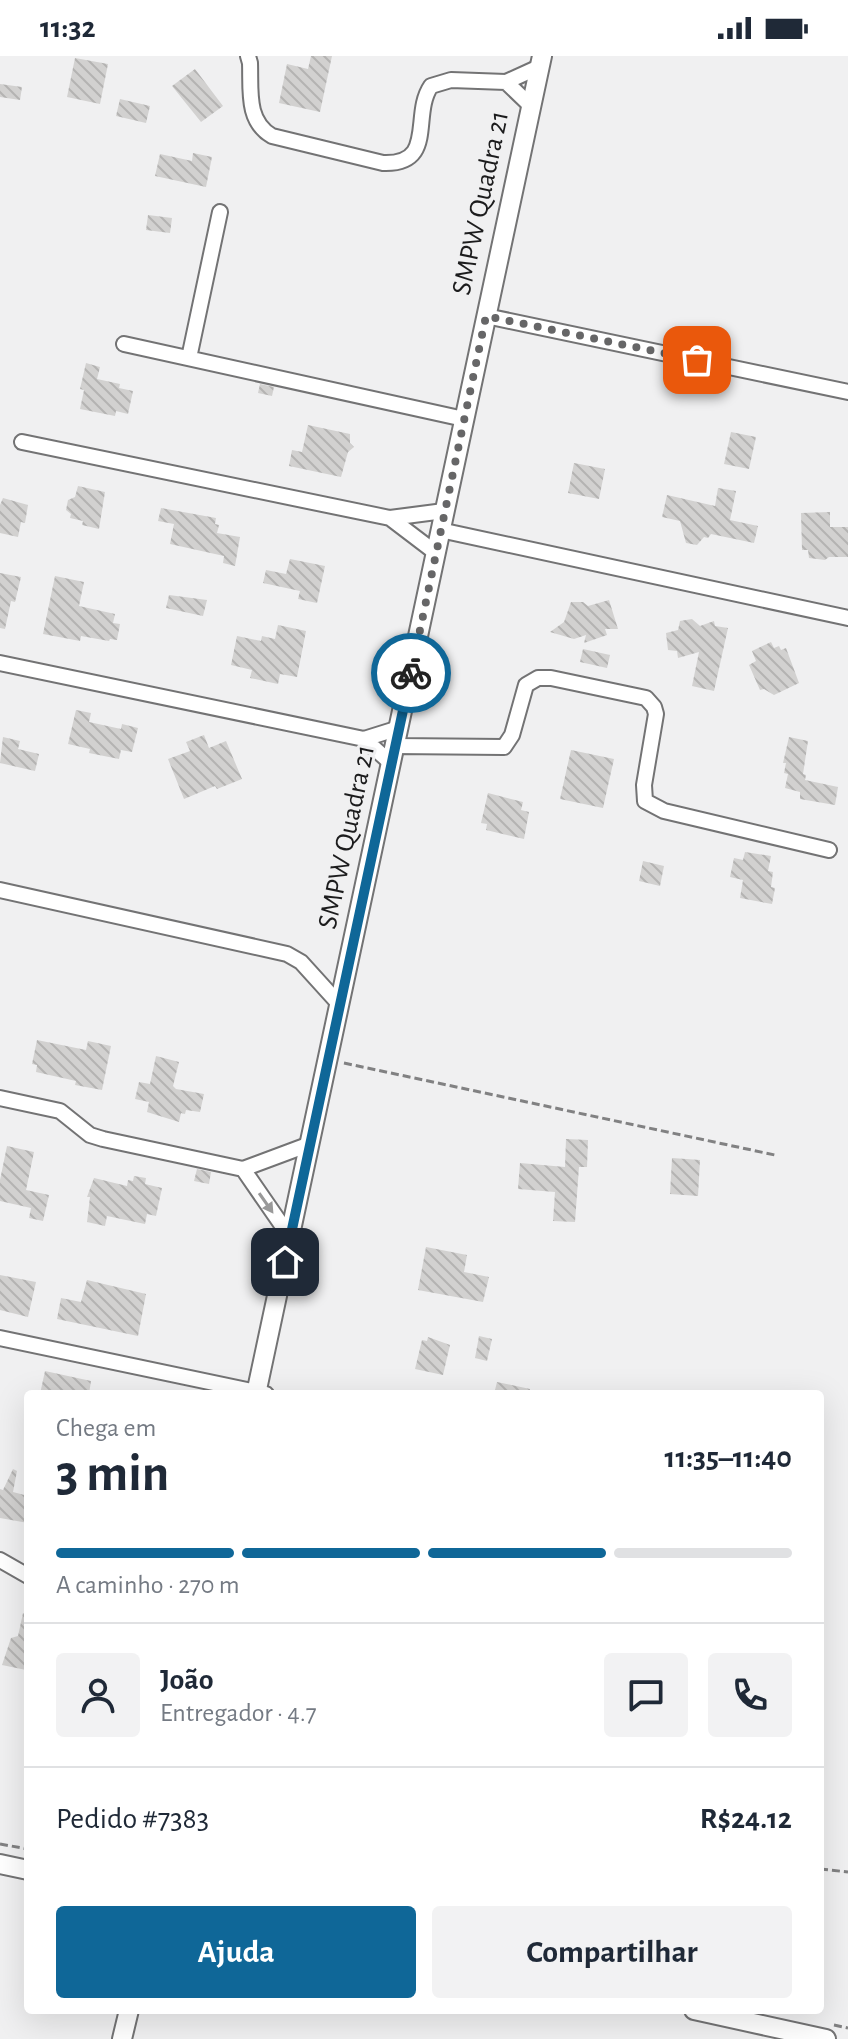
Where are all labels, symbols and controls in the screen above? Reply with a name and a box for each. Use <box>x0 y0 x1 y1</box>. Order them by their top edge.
text: 11:32 <box>40 13 96 43</box>
street label: SMPW Quadra 21 <box>448 108 514 298</box>
pin <box>663 326 731 394</box>
icon: bag <box>675 338 719 382</box>
courier <box>371 633 451 713</box>
icon: bike <box>389 651 433 695</box>
street label: SMPW Quadra 21 <box>314 742 380 932</box>
one-way arrow <box>258 1193 273 1214</box>
pin <box>251 1228 319 1296</box>
icon: home <box>263 1240 307 1284</box>
text: Chega em <box>56 1415 156 1441</box>
text: 11:35–11:40 <box>665 1443 792 1473</box>
text: 3 min <box>56 1448 169 1500</box>
text: A caminho · 270 m <box>56 1572 240 1598</box>
button: person <box>56 1653 140 1737</box>
button: chat <box>604 1653 688 1737</box>
button: phone <box>708 1653 792 1737</box>
text: João <box>160 1665 214 1695</box>
text: Entregador · 4.7 <box>160 1700 317 1726</box>
text: Pedido #7383 <box>56 1804 209 1834</box>
text: R$24.12 <box>700 1804 792 1834</box>
button: Ajuda <box>56 1906 416 1998</box>
button: Compartilhar <box>432 1906 792 1998</box>

